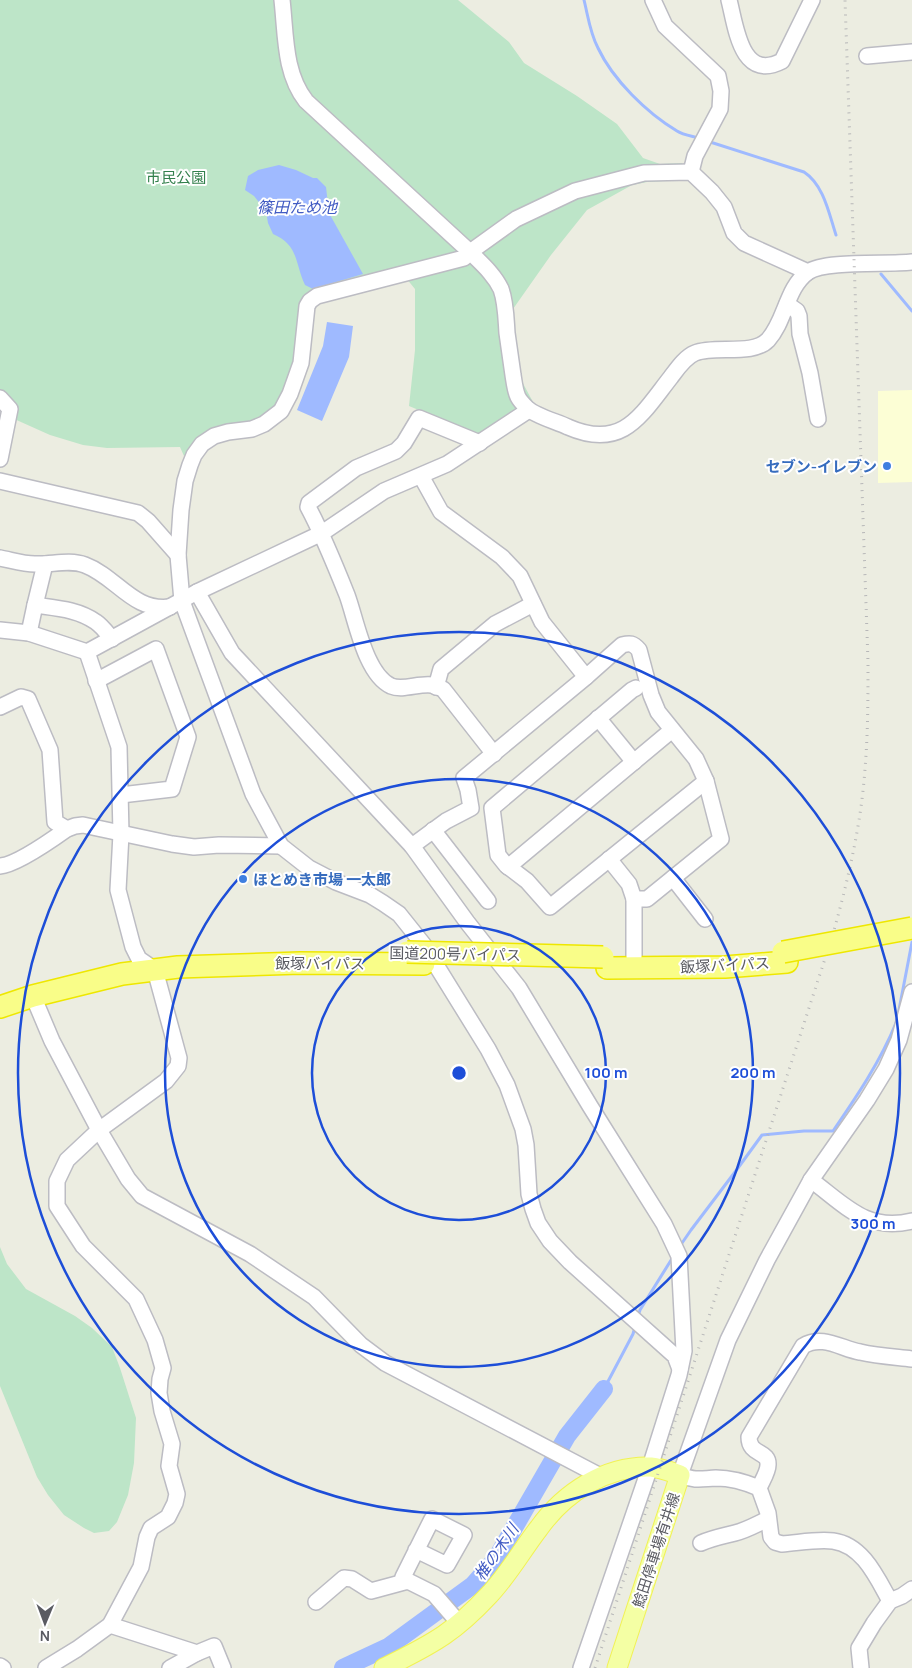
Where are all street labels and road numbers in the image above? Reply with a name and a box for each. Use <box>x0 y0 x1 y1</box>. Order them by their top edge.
street label: 国道200号バイパス <box>389 942 521 966</box>
street label: 飯塚バイパス <box>680 952 770 978</box>
street label: 飯塚バイパス <box>275 953 365 974</box>
street label: 鯰田停車場有井線 <box>627 1490 685 1610</box>

